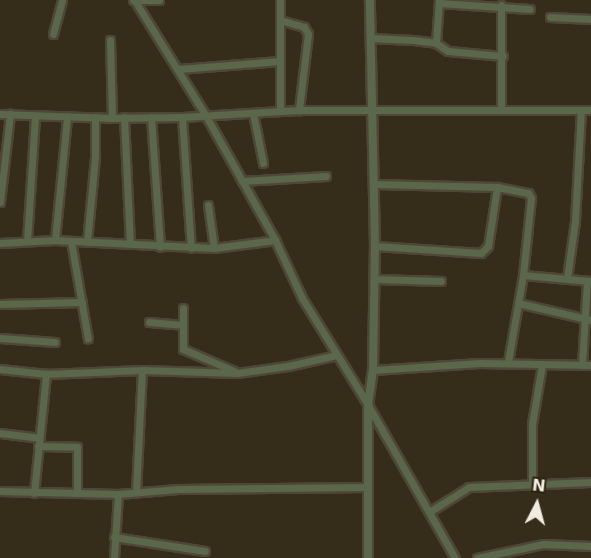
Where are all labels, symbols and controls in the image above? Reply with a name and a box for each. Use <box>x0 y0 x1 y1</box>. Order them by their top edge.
north arrow <box>507 474 567 534</box>
text: N <box>531 475 547 496</box>

